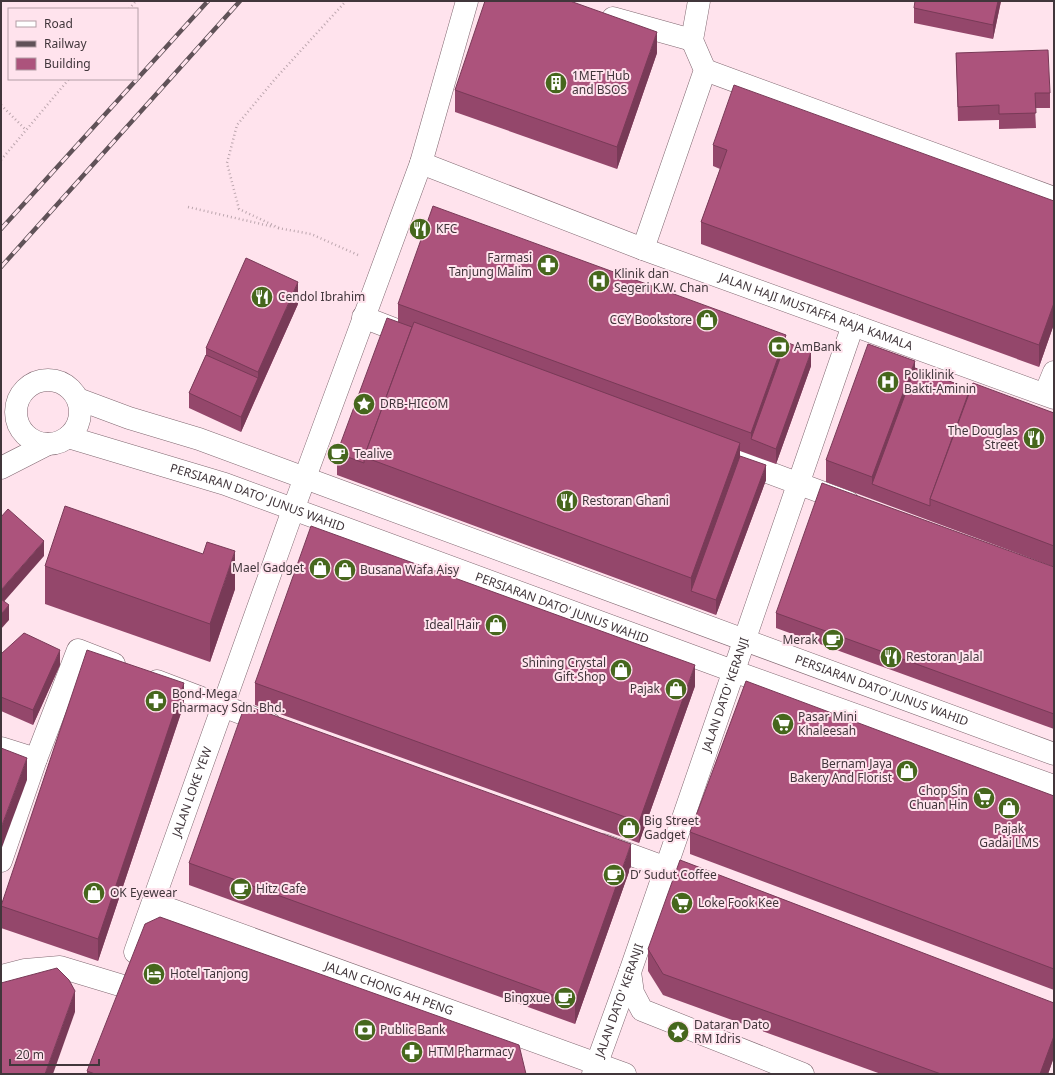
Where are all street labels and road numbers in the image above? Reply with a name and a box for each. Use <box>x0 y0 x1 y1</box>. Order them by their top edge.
street label: JALAN HAJI MUSTAFFA RAJA KAMALA <box>716 268 916 354</box>
street label: PERSIARAN DATO' JUNUS WAHID <box>168 459 348 535</box>
street label: PERSIARAN DATO' JUNUS WAHID <box>473 568 652 647</box>
street label: JALAN DATO' KERANJI <box>697 635 753 755</box>
street label: PERSIARAN DATO' JUNUS WAHID <box>793 650 971 730</box>
street label: JALAN LOKE YEW <box>168 744 216 840</box>
street label: JALAN DATO' KERANJI <box>590 941 647 1061</box>
street label: JALAN CHONG AH PENG <box>322 957 456 1019</box>

